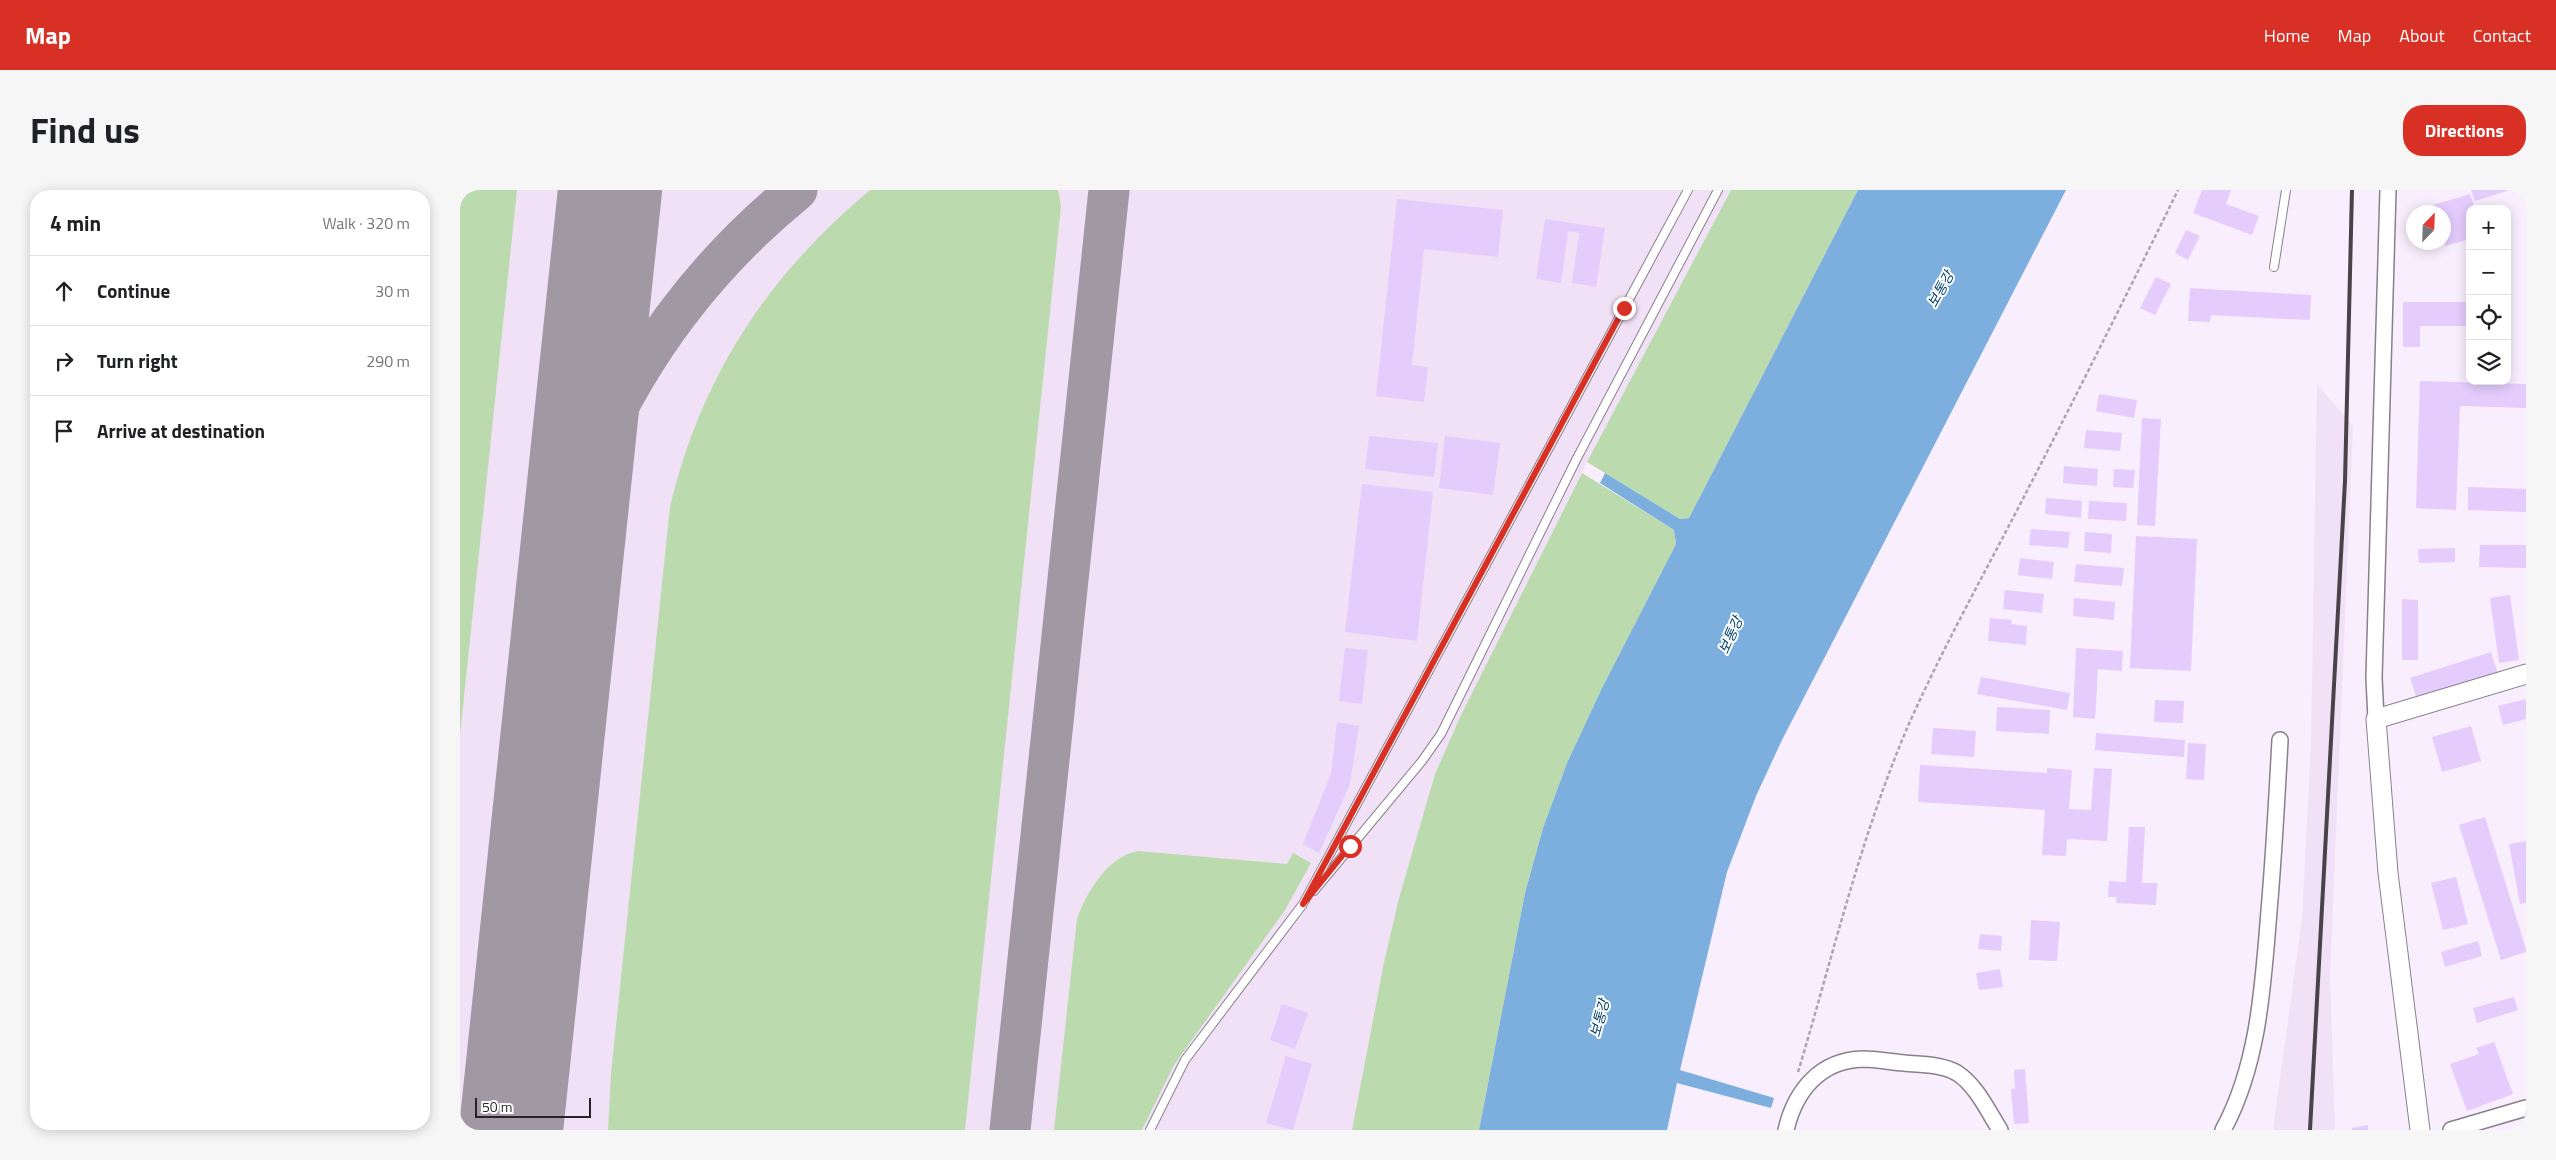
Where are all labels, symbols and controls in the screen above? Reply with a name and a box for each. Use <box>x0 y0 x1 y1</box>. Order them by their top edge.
text: Map <box>25 17 71 53</box>
text: Home <box>2264 22 2310 49</box>
text: Map <box>2338 22 2371 49</box>
text: About <box>2399 22 2445 49</box>
text: Contact <box>2473 22 2531 49</box>
text: Find us <box>30 103 140 157</box>
button: Directions <box>2403 105 2526 156</box>
north arrow <box>2406 205 2451 250</box>
map controls <box>2466 205 2511 385</box>
button: + <box>2466 205 2511 250</box>
text: 4 min <box>50 207 101 239</box>
text: Walk · 320 m <box>322 211 410 235</box>
button: − <box>2466 250 2511 295</box>
water label: 보통강 <box>1921 265 1960 311</box>
text: Continue <box>97 276 170 305</box>
icon: ahead <box>50 277 78 305</box>
text: 30 m <box>375 279 410 303</box>
button: locate <box>2466 295 2511 340</box>
route end <box>1613 297 1636 320</box>
button: layers <box>2466 340 2511 385</box>
text: Turn right <box>97 346 178 375</box>
icon: right <box>50 347 78 375</box>
text: 290 m <box>366 349 410 373</box>
text: Arrive at destination <box>97 416 265 445</box>
icon: arrive <box>50 417 78 445</box>
water label: 보통강 <box>1713 611 1748 657</box>
route start <box>1339 835 1362 858</box>
water label: 보통강 <box>1584 995 1615 1039</box>
scale bar <box>475 1095 591 1118</box>
text: 50 m <box>482 1096 512 1117</box>

